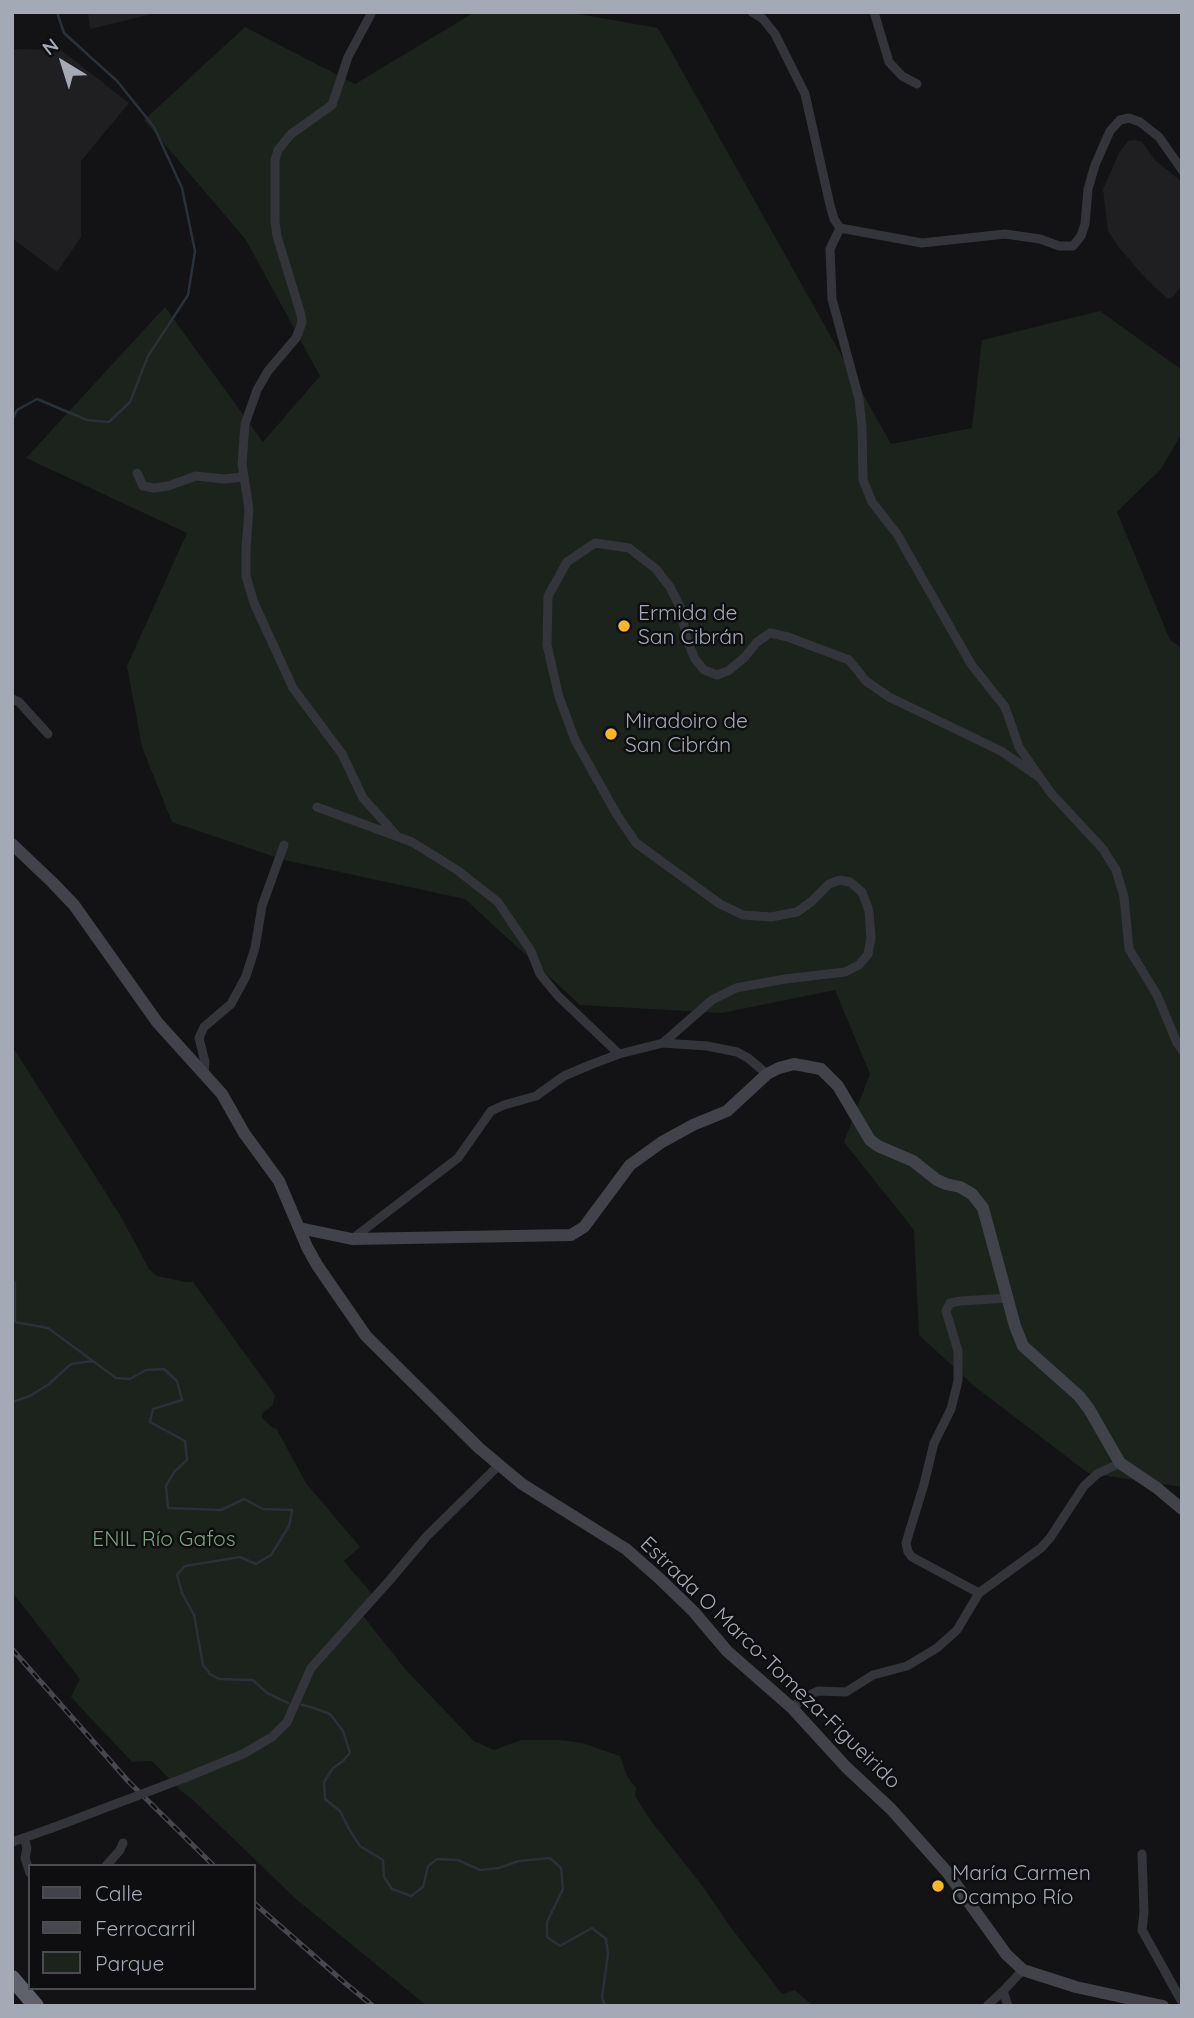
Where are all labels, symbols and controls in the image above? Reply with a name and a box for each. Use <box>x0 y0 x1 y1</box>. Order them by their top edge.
north arrow <box>28 28 98 98</box>
text: N <box>37 33 63 60</box>
place label: Ermida de San Cibrán <box>638 601 744 651</box>
marker: Ermida de San Cibrán <box>616 618 632 634</box>
place label: Miradoiro de San Cibrán <box>625 709 748 759</box>
marker: Miradoiro de San Cibrán <box>603 726 619 742</box>
park label: ENIL Río Gafos <box>92 1527 236 1553</box>
street label: Estrada O Marco-Tomeza-Figueirido <box>635 1532 905 1794</box>
place label: María Carmen Ocampo Río <box>952 1861 1091 1911</box>
legend <box>28 1864 256 1990</box>
marker: María Carmen Ocampo Río <box>930 1878 946 1894</box>
text: Calle <box>95 1880 143 1906</box>
text: Ferrocarril <box>95 1915 196 1941</box>
text: Parque <box>95 1950 164 1976</box>

